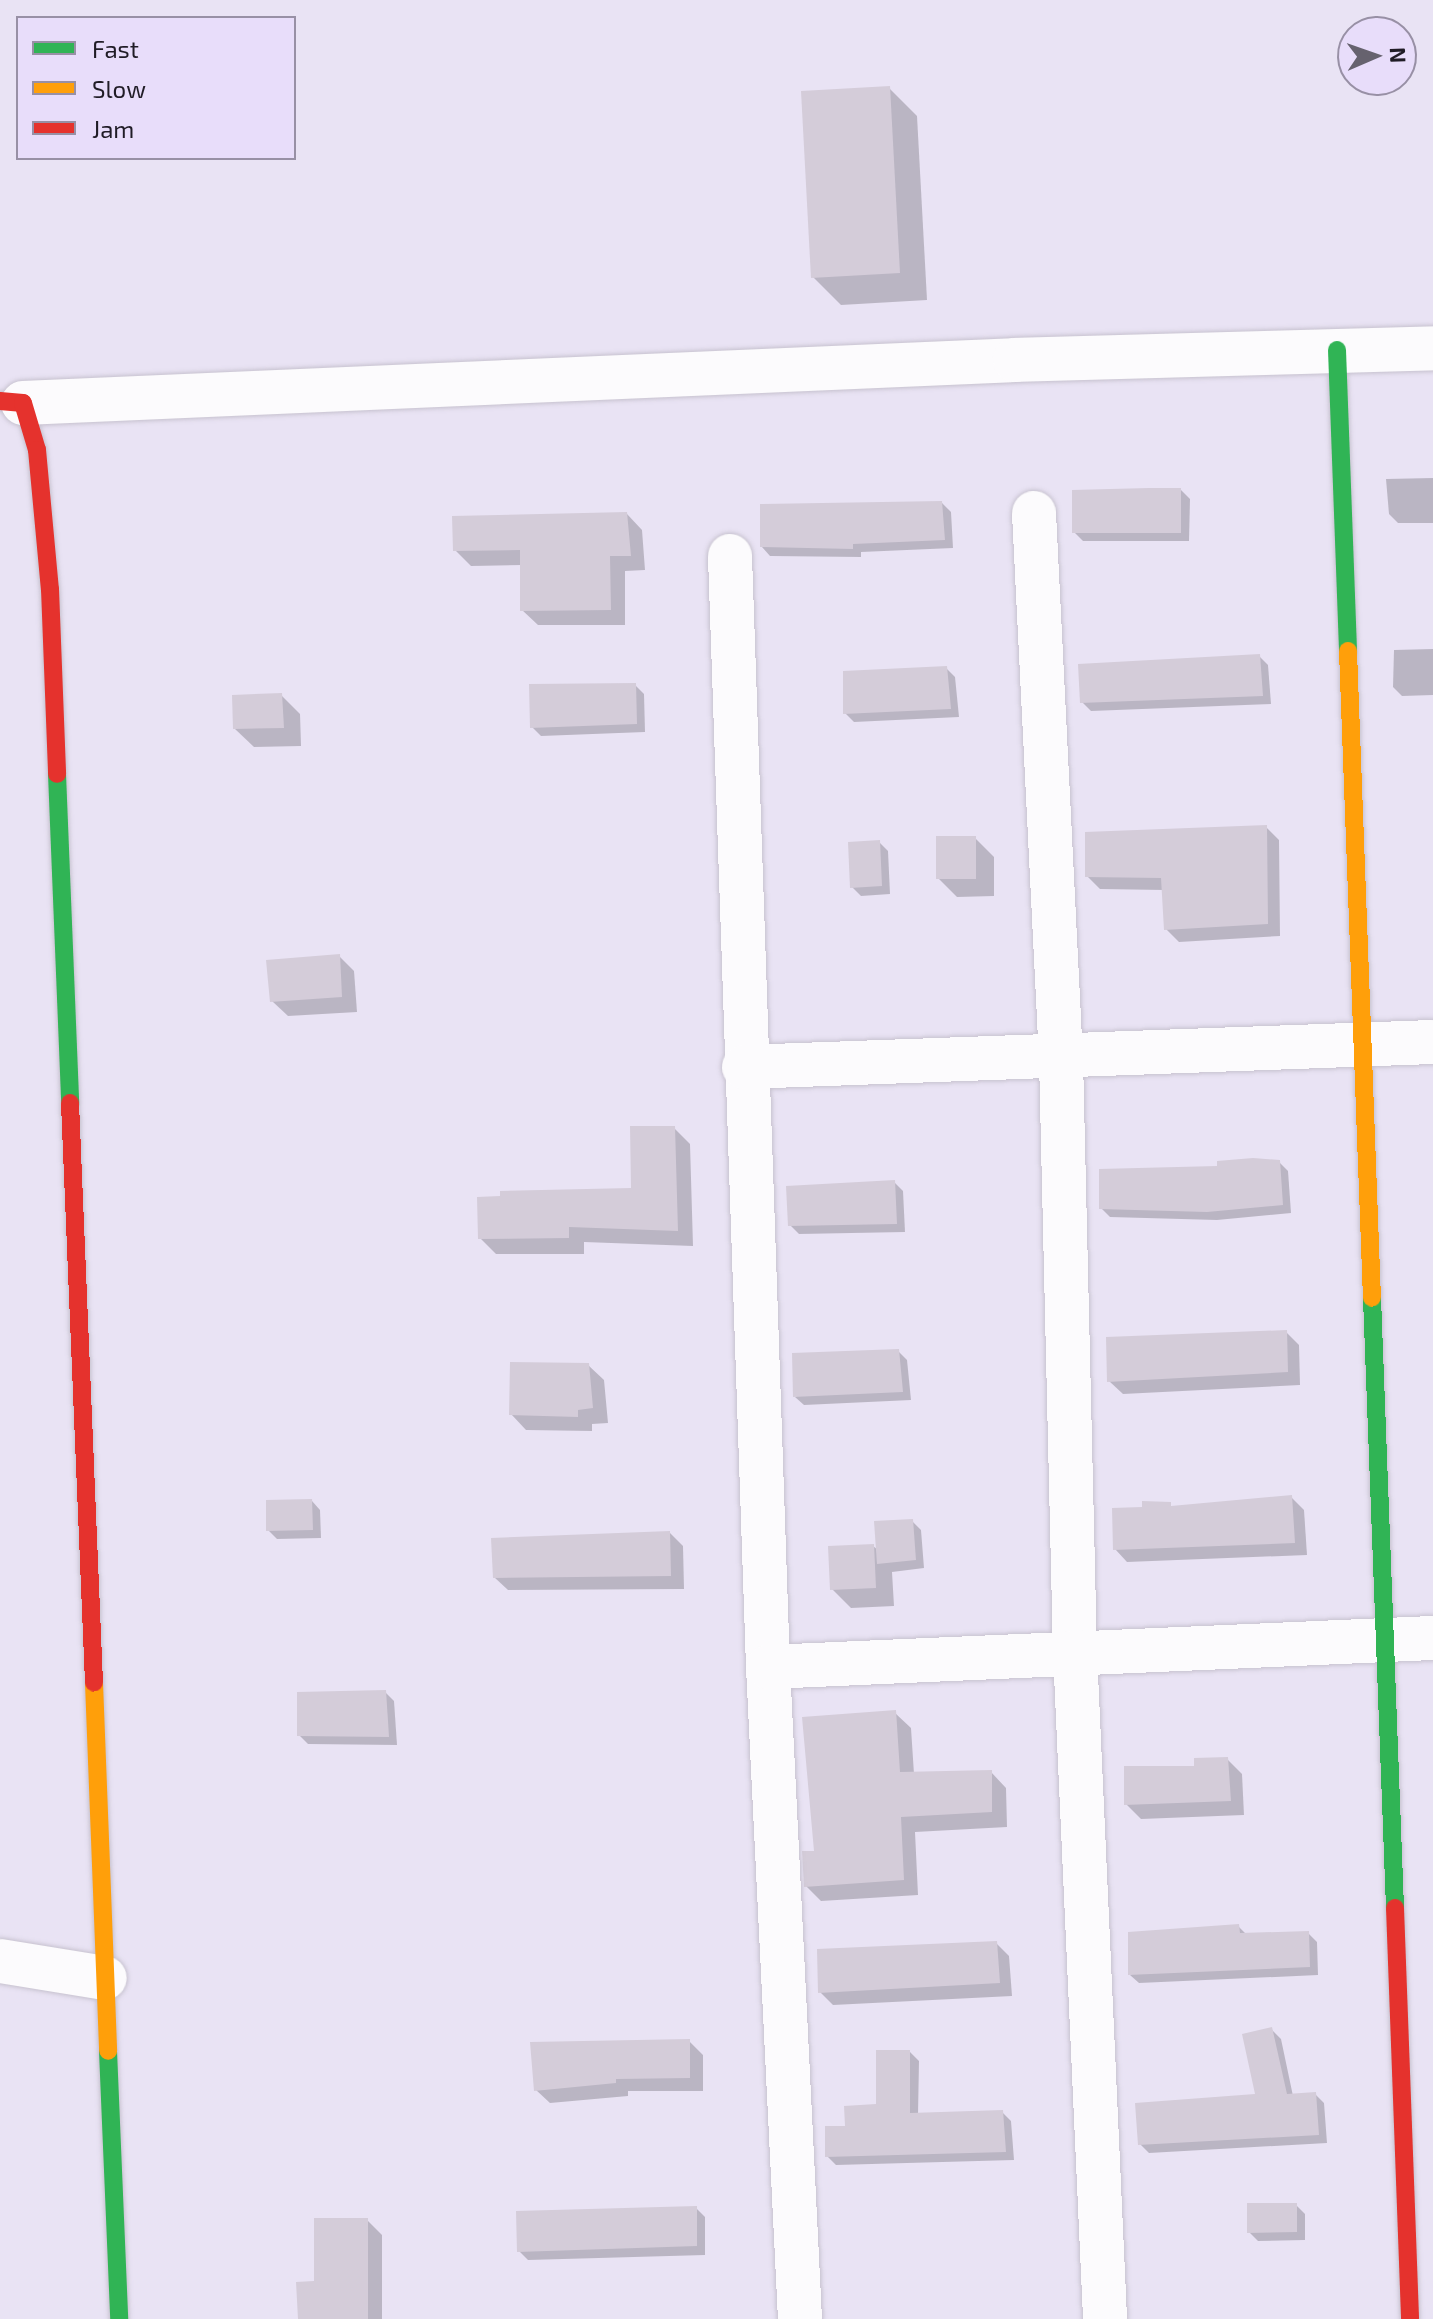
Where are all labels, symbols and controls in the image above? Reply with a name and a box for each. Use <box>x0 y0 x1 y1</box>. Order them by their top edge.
legend <box>16 16 296 160</box>
north arrow <box>1337 16 1417 96</box>
text: Fast <box>92 34 139 63</box>
text: N <box>1386 47 1412 64</box>
text: Slow <box>92 74 146 103</box>
text: Jam <box>92 114 134 143</box>

